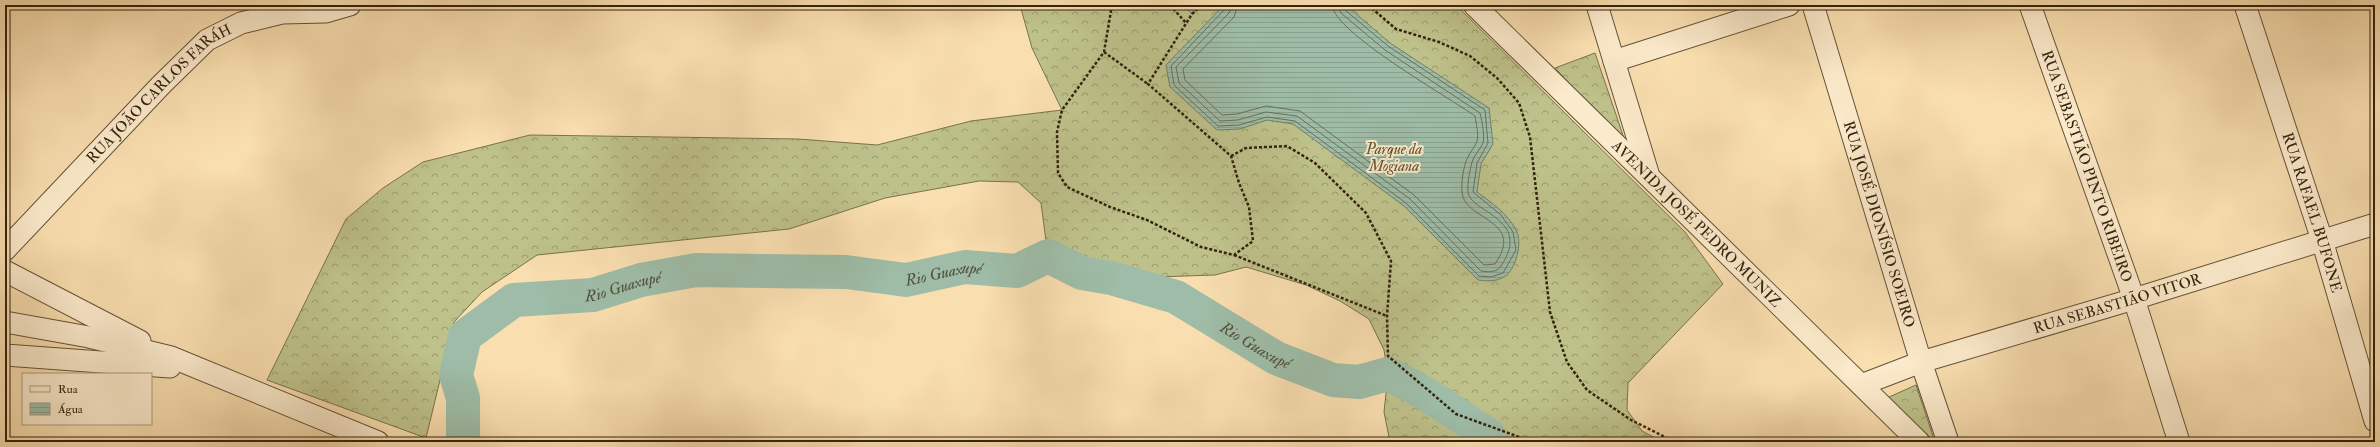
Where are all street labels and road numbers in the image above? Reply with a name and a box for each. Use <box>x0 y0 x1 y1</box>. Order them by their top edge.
street label: RUA JOÃO CARLOS FARÁH <box>83 20 235 168</box>
street label: RUA SEBASTIÃO PINTO RIBEIRO <box>2037 48 2136 285</box>
street label: RUA JOSÉ DIONÍSIO SOEIRO <box>1839 119 1919 330</box>
street label: RUA RAFAEL BUFONE <box>2277 130 2346 295</box>
street label: AVENIDA JOSÉ PEDRO MUNIZ <box>1607 136 1785 311</box>
street label: RUA SEBASTIÃO VITOR <box>2031 269 2205 338</box>

